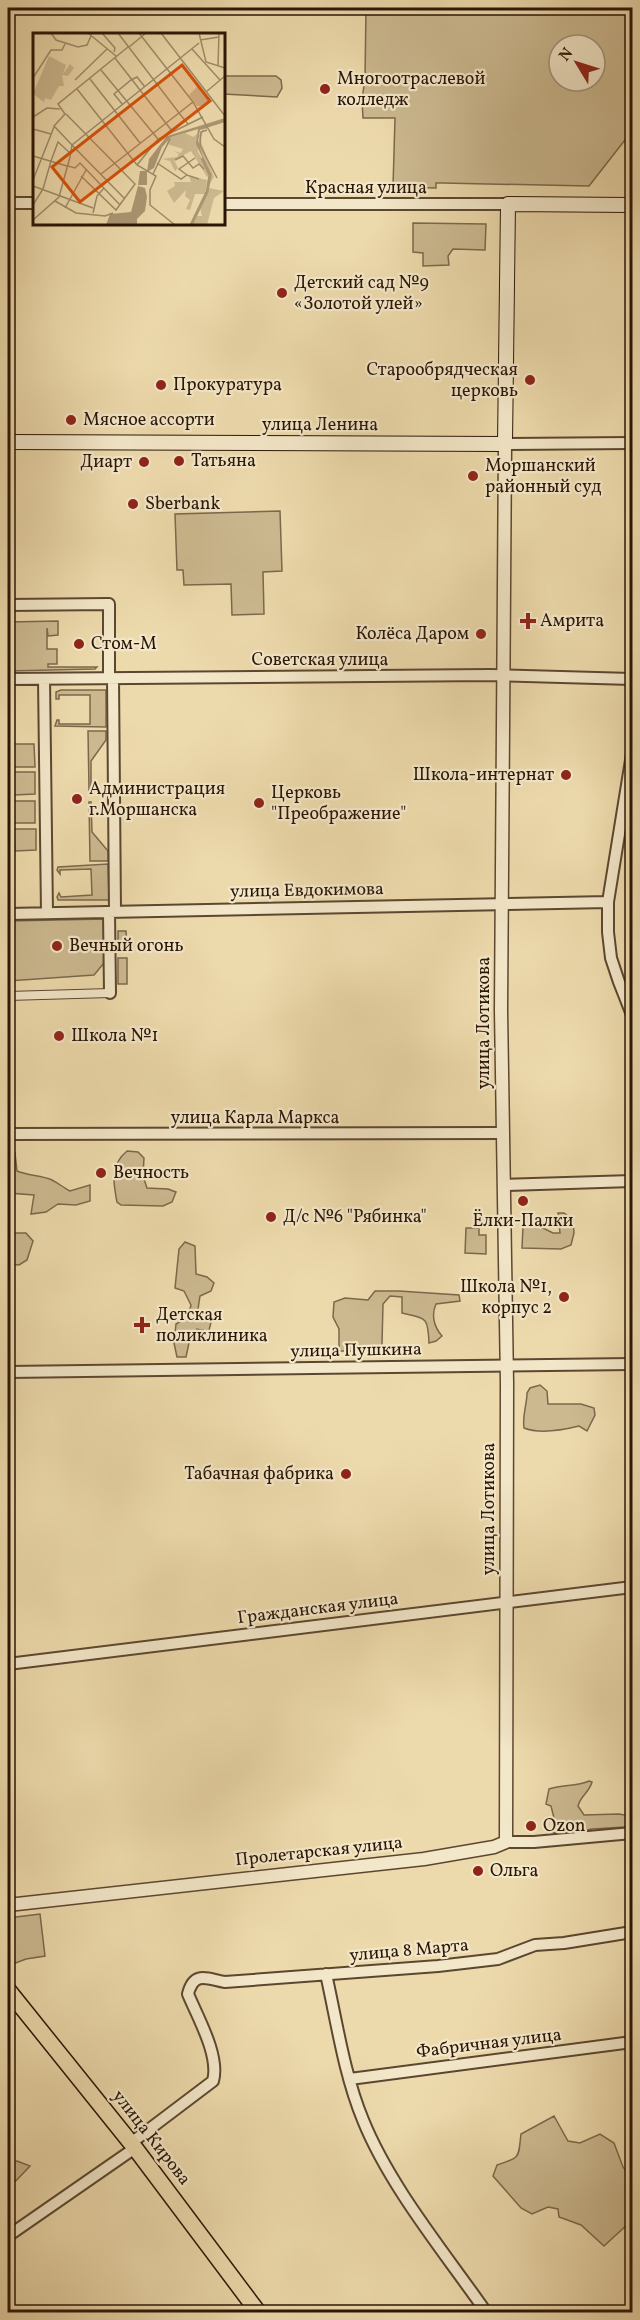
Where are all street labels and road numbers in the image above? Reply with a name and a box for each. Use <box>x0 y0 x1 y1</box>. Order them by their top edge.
street label: Красная улица <box>305 176 427 201</box>
street label: улица Ленина <box>262 413 378 438</box>
street label: Советская улица <box>251 648 389 673</box>
street label: улица Евдокимова <box>230 877 384 905</box>
street label: улица Лотикова <box>472 957 497 1089</box>
street label: улица Карла Маркса <box>171 1106 339 1131</box>
street label: улица Пушкина <box>290 1337 422 1365</box>
street label: улица Лотикова <box>477 1443 502 1575</box>
street label: Гражданская улица <box>236 1587 400 1631</box>
street label: Пролетарская улица <box>234 1831 404 1873</box>
street label: улица 8 Марта <box>348 1933 470 1969</box>
street label: Фабричная улица <box>415 2023 563 2065</box>
street label: улица Кирова <box>106 2085 196 2191</box>

